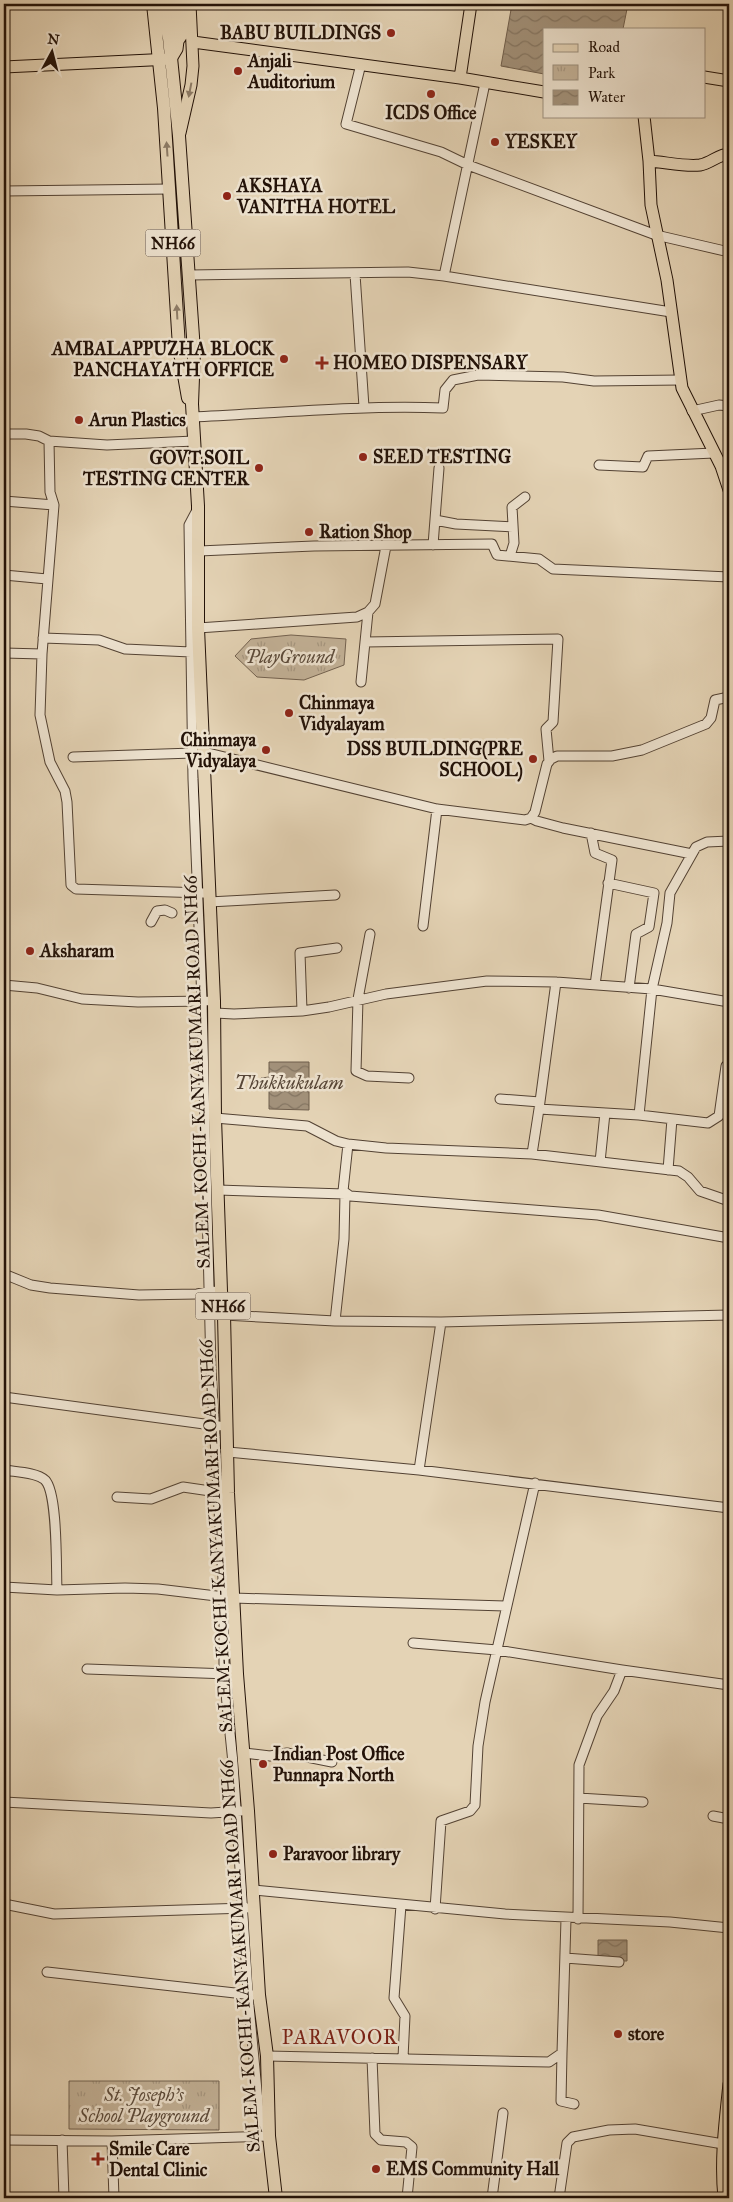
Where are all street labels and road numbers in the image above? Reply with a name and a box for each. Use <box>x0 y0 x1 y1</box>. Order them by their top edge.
road number: NH66 <box>146 230 200 256</box>
street label: SALEM-KOCHI-KANYAKUMARI ROAD NH66 <box>179 874 215 1269</box>
road number: NH66 <box>196 1292 250 1320</box>
street label: SALEM-KOCHI-KANYAKUMARI ROAD NH66 <box>195 1338 237 1733</box>
street label: SALEM-KOCHI-KANYAKUMARI ROAD NH66 <box>215 1758 265 2153</box>

